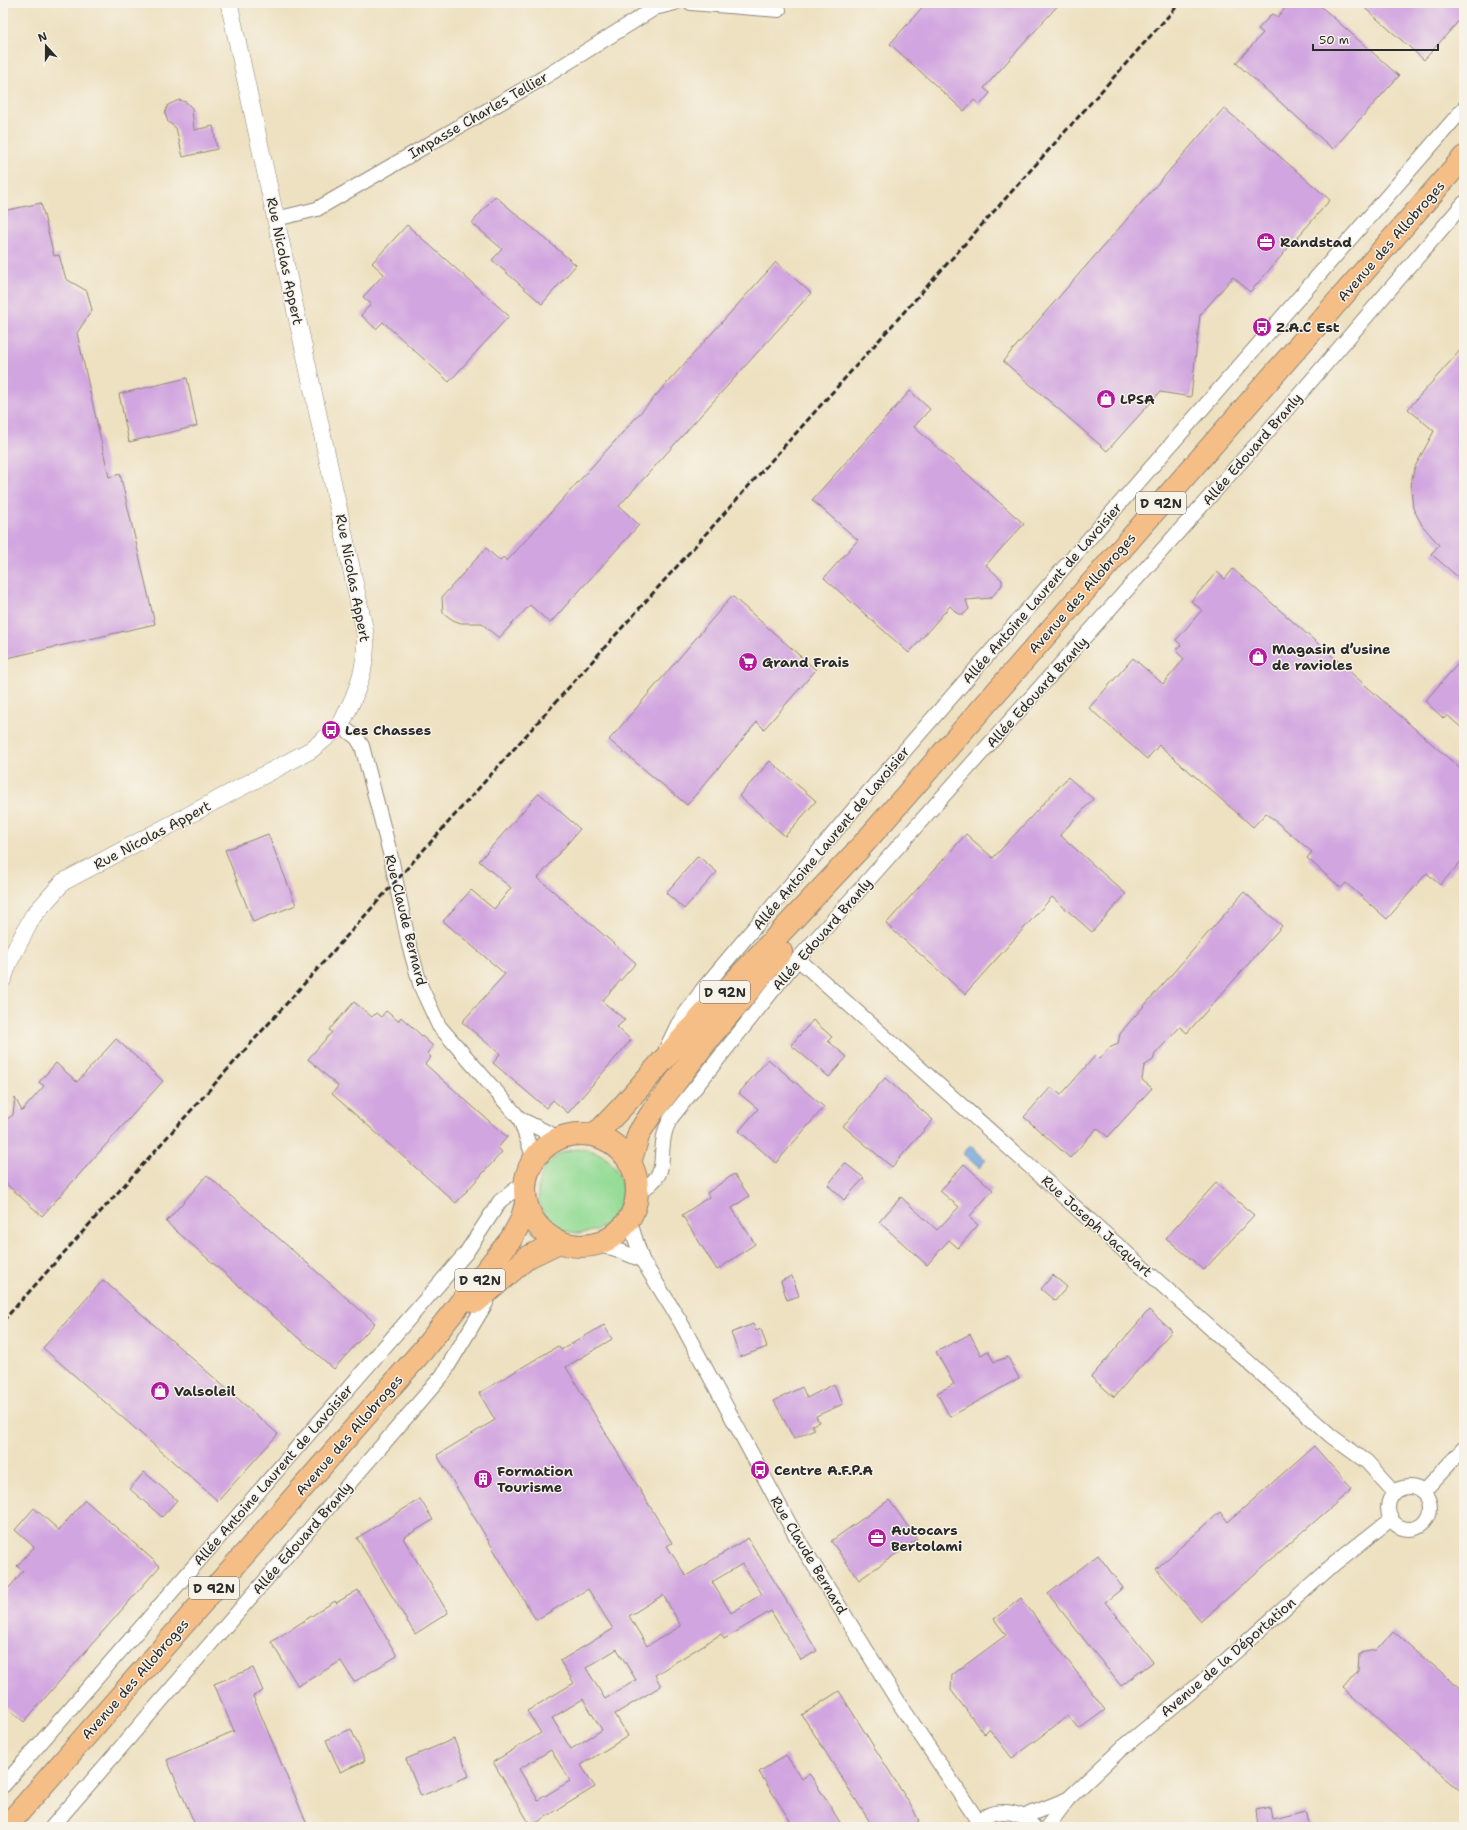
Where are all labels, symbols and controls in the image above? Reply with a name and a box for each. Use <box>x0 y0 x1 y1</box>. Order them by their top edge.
north arrow <box>26 26 66 66</box>
scale bar <box>1313 26 1438 52</box>
text: N <box>36 28 50 46</box>
text: 50 m <box>1319 32 1349 48</box>
street label: Impasse Charles Tellier <box>405 67 551 162</box>
street label: Avenue des Allobroges <box>1333 177 1449 305</box>
street label: Rue Nicolas Appert <box>263 196 307 326</box>
office icon: Randstad <box>1255 231 1277 253</box>
place label: Randstad <box>1280 233 1352 251</box>
bus stop icon: Z.A.C Est <box>1251 316 1273 338</box>
place label: Z.A.C Est <box>1276 318 1340 336</box>
shop icon: LPSA <box>1095 388 1117 410</box>
street label: Allée Edouard Branly <box>1198 389 1306 509</box>
place label: LPSA <box>1120 390 1155 408</box>
road number: D 92N <box>1136 492 1186 514</box>
street label: Allée Antoine Laurent de Lavoisier <box>958 498 1126 687</box>
street label: Rue Nicolas Appert <box>332 512 374 644</box>
street label: Avenue des Allobroges <box>1024 529 1140 657</box>
street label: Allée Edouard Branly <box>982 633 1092 751</box>
place label: Magasin d’usine de ravioles <box>1272 640 1390 674</box>
shop icon: Magasin d’usine de ravioles <box>1247 646 1269 668</box>
supermarket icon: Grand Frais <box>737 651 759 673</box>
place label: Grand Frais <box>762 653 849 671</box>
bus stop icon: Les Chasses <box>320 719 342 741</box>
place label: Les Chasses <box>345 721 431 739</box>
street label: Allée Antoine Laurent de Lavoisier <box>749 742 914 934</box>
street label: Rue Nicolas Appert <box>90 797 214 873</box>
street label: Rue Claude Bernard <box>381 853 431 988</box>
street label: Allée Edouard Branly <box>768 874 876 994</box>
road number: D 92N <box>700 981 750 1003</box>
street label: Rue Joseph Jacquart <box>1038 1171 1156 1281</box>
road number: D 92N <box>455 1269 505 1291</box>
street label: Avenue des Allobroges <box>291 1371 407 1499</box>
shop icon: Valsoleil <box>149 1380 171 1402</box>
street label: Allée Antoine Laurent de Lavoisier <box>189 1380 357 1569</box>
place label: Valsoleil <box>174 1382 236 1400</box>
bus stop icon: Centre A.F.P.A <box>749 1459 771 1481</box>
place label: Centre A.F.P.A <box>774 1461 873 1479</box>
place label: Formation Tourisme <box>497 1462 573 1496</box>
building icon: Formation Tourisme <box>472 1468 494 1490</box>
street label: Allée Edouard Branly <box>248 1478 356 1598</box>
street label: Rue Claude Bernard <box>767 1493 851 1617</box>
place label: Autocars Bertolami <box>891 1521 962 1555</box>
office icon: Autocars Bertolami <box>866 1527 888 1549</box>
road number: D 92N <box>189 1577 239 1599</box>
street label: Avenue de la Déportation <box>1157 1593 1300 1721</box>
street label: Avenue des Allobroges <box>77 1615 193 1743</box>

